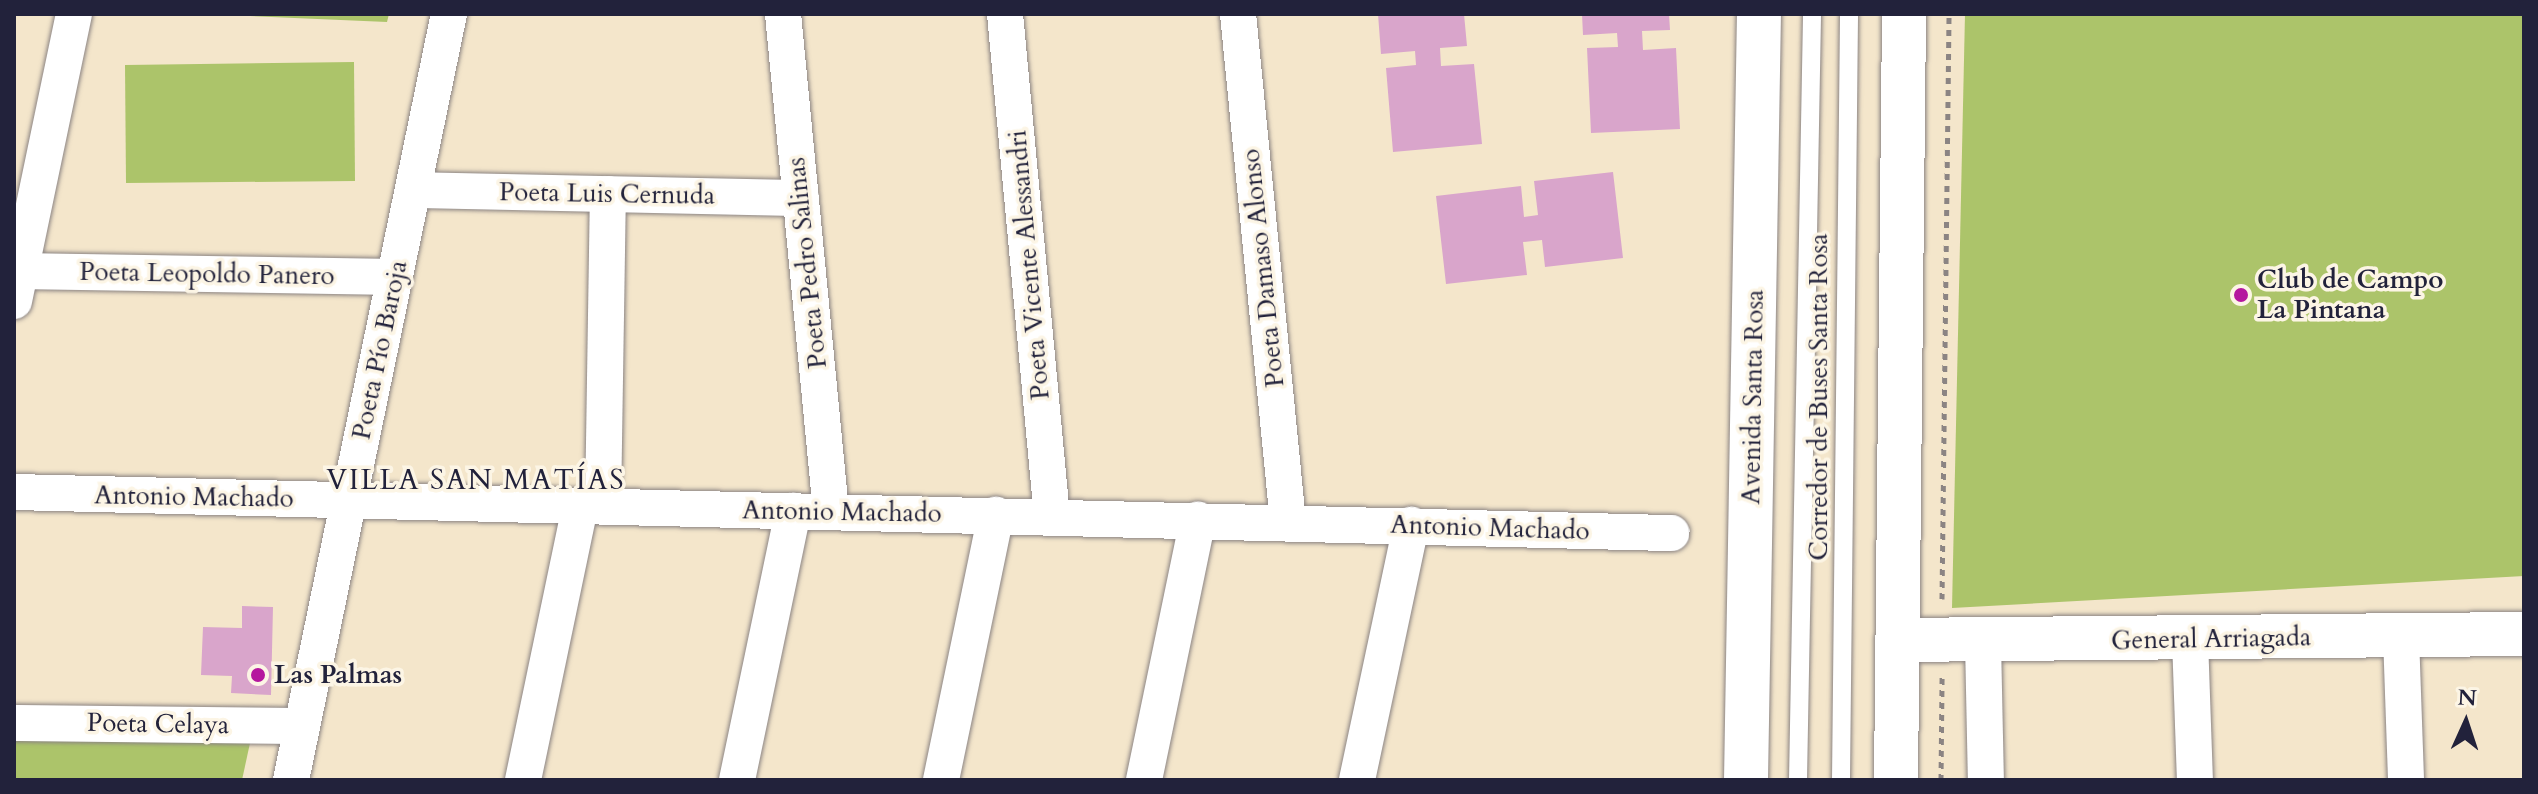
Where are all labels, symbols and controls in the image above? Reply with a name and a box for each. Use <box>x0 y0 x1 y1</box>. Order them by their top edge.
street label: Poeta Vicente Alessandri <box>1002 129 1056 401</box>
street label: Poeta Damaso Alonso <box>1235 147 1291 389</box>
street label: Poeta Pedro Salinas <box>780 156 834 370</box>
street label: Poeta Luis Cernuda <box>499 177 715 211</box>
street label: Corredor de Buses Santa Rosa <box>1803 233 1835 561</box>
street label: Poeta Leopoldo Panero <box>79 256 335 292</box>
street label: Poeta Pío Baroja <box>346 258 414 442</box>
place label: Club de Campo La Pintana <box>2257 264 2444 326</box>
marker: Club de Campo La Pintana <box>2232 286 2250 304</box>
street label: Avenida Santa Rosa <box>1736 289 1770 505</box>
district label: VILLA SAN MATÍAS <box>326 463 626 497</box>
street label: Antonio Machado <box>94 480 294 514</box>
street label: Antonio Machado <box>742 495 942 529</box>
street label: Antonio Machado <box>1390 509 1590 547</box>
street label: General Arriagada <box>2111 622 2311 656</box>
place label: Las Palmas <box>274 659 402 691</box>
marker: Las Palmas <box>249 666 267 684</box>
north arrow <box>2426 682 2506 762</box>
text: N <box>2457 683 2478 714</box>
street label: Poeta Celaya <box>87 707 229 741</box>

